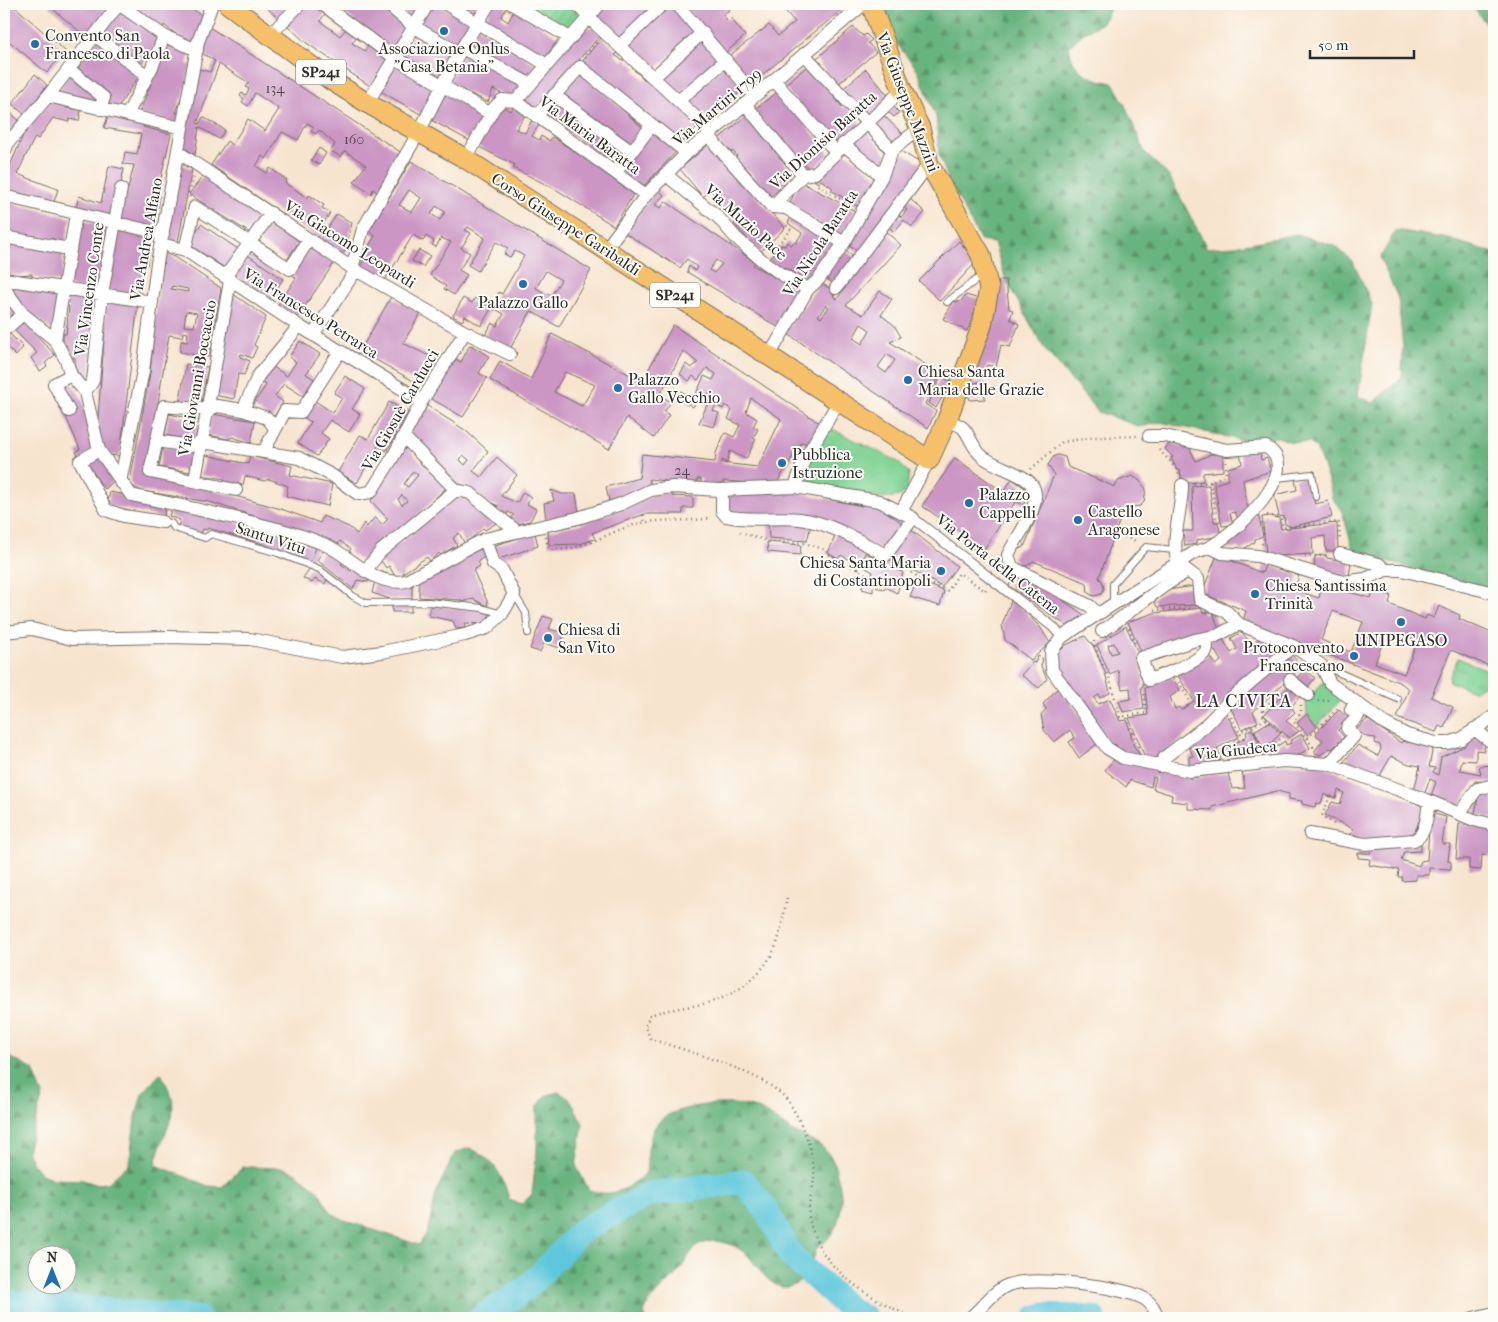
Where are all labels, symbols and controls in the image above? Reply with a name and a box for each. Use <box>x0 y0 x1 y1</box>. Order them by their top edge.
marker: Associazione Onlus "Casa Betania" <box>438 25 450 37</box>
place label: Convento San Francesco di Paola <box>45 26 171 63</box>
street label: Via Giuseppe Mazzini <box>872 28 944 175</box>
scale bar <box>1310 28 1414 60</box>
text: 50 m <box>1318 36 1349 54</box>
marker: Convento San Francesco di Paola <box>29 38 41 50</box>
place label: Associazione Onlus "Casa Betania" <box>378 39 510 76</box>
road number: SP241 <box>296 60 346 84</box>
street label: Via Martiri 1799 <box>668 64 765 150</box>
house number: 134 <box>265 80 285 97</box>
street label: Via Dionisio Baratta <box>765 86 881 194</box>
street label: Via Maria Baratta <box>535 91 645 179</box>
house number: 160 <box>344 131 364 148</box>
street label: Corso Giuseppe Garibaldi <box>488 169 644 280</box>
street label: Via Andrea Alfano <box>126 176 166 303</box>
street label: Via Muzio Pace <box>700 179 791 264</box>
street label: Via Nicola Baratta <box>778 185 862 301</box>
street label: Via Giacomo Leopardi <box>280 195 419 292</box>
street label: Via Vincenzo Conte <box>70 221 108 358</box>
street label: Via Francesco Petrarca <box>239 263 383 363</box>
marker: Palazzo Gallo <box>517 278 529 290</box>
road number: SP241 <box>650 282 700 308</box>
place label: Palazzo Gallo <box>478 293 568 312</box>
street label: Via Giovanni Boccaccio <box>174 298 220 459</box>
street label: Via Giosuè Carducci <box>357 345 443 475</box>
place label: Chiesa Santa Maria delle Grazie <box>918 362 1044 399</box>
place label: Palazzo Gallo Vecchio <box>628 370 720 407</box>
marker: Chiesa Santa Maria delle Grazie <box>902 374 914 386</box>
marker: Palazzo Gallo Vecchio <box>612 382 624 394</box>
place label: Pubblica Istruzione <box>792 445 863 482</box>
marker: Pubblica Istruzione <box>776 457 788 469</box>
house number: 24 <box>674 462 690 479</box>
place label: Palazzo Cappelli <box>979 485 1036 522</box>
marker: Palazzo Cappelli <box>963 497 975 509</box>
place label: Castello Aragonese <box>1087 502 1160 539</box>
street label: Via Porta della Catena <box>932 509 1064 618</box>
marker: Castello Aragonese <box>1072 514 1084 526</box>
street label: Santu Vitu <box>233 518 309 558</box>
place label: Chiesa Santa Maria di Costantinopoli <box>800 553 932 590</box>
marker: Chiesa Santa Maria di Costantinopoli <box>935 565 947 577</box>
place label: Chiesa Santissima Trinità <box>1265 576 1387 613</box>
marker: Chiesa Santissima Trinità <box>1249 588 1261 600</box>
marker: UNIPEGASO <box>1395 616 1407 628</box>
place label: Chiesa di San Vito <box>558 620 621 657</box>
place label: UNIPEGASO <box>1355 631 1447 650</box>
marker: Chiesa di San Vito <box>542 632 554 644</box>
place label: Protoconvento Francescano <box>1243 638 1344 675</box>
marker: Protoconvento Francescano <box>1348 650 1360 662</box>
district label: LA CIVITA <box>1196 691 1292 712</box>
street label: Via Giudeca <box>1193 736 1278 764</box>
north arrow <box>28 1244 78 1294</box>
text: N <box>47 1249 58 1266</box>

